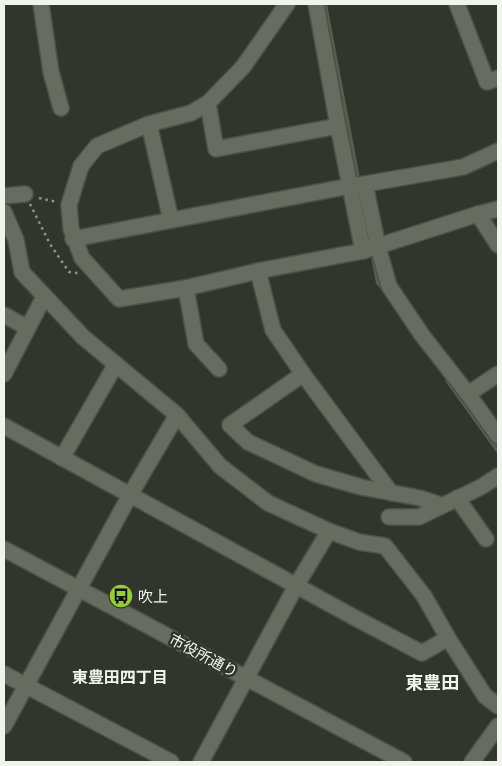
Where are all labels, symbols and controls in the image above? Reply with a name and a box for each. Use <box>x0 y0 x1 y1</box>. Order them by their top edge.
bus stop icon: 吹上 <box>108 583 134 609</box>
place label: 吹上 <box>138 586 168 606</box>
street label: 市役所通り <box>166 629 242 681</box>
district label: 東豊田四丁目 <box>72 666 168 687</box>
district label: 東豊田 <box>405 670 459 694</box>

